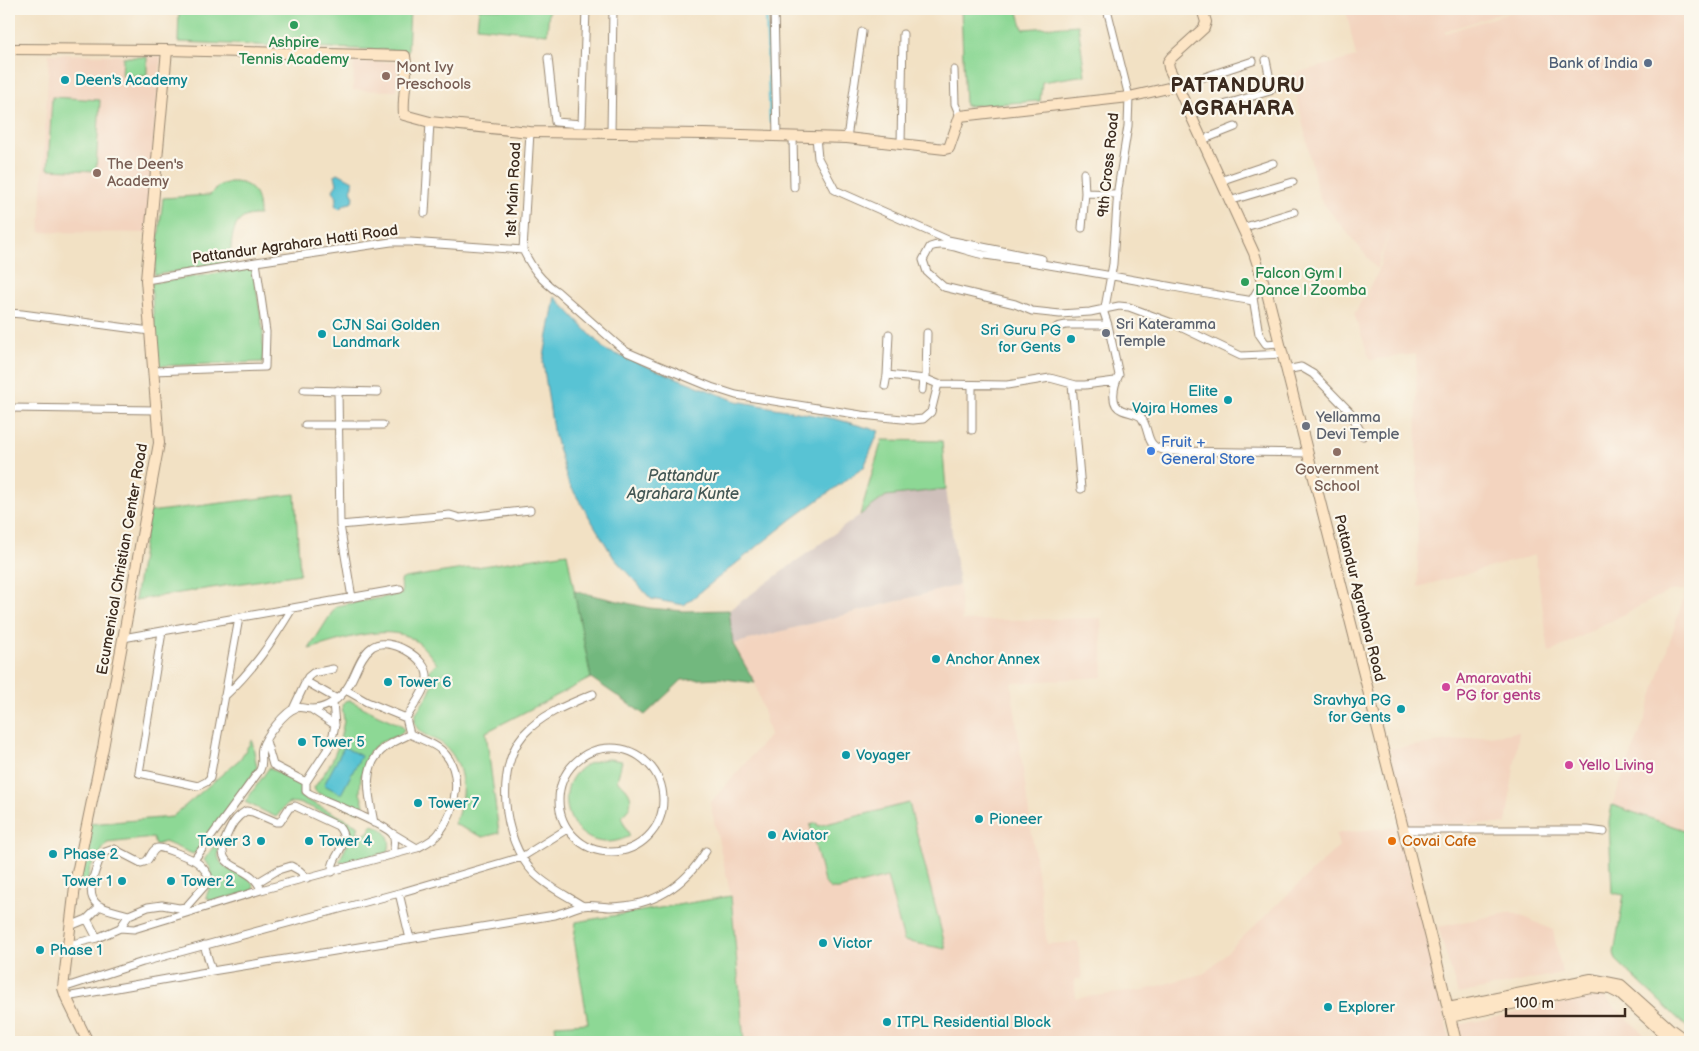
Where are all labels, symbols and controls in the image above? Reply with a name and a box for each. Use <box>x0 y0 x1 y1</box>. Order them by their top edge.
marker: Ashpire Tennis Academy <box>288 19 300 31</box>
place label: Ashpire Tennis Academy <box>239 33 349 69</box>
place label: Bank of India <box>1549 54 1638 73</box>
marker: Bank of India <box>1642 57 1654 69</box>
place label: Mont Ivy Preschools <box>396 58 472 94</box>
marker: Mont Ivy Preschools <box>380 70 392 82</box>
place label: Deen's Academy <box>75 71 188 90</box>
marker: Deen's Academy <box>59 74 71 86</box>
district label: PATTANDURU AGRAHARA <box>1170 74 1306 121</box>
street label: 9th Cross Road <box>1094 112 1123 218</box>
street label: 1st Main Road <box>502 142 525 238</box>
place label: The Deen's Academy <box>107 155 184 191</box>
marker: The Deen's Academy <box>91 167 103 179</box>
street label: Pattandur Agrahara Hatti Road <box>191 221 399 268</box>
place label: Falcon Gym | Dance | Zoomba <box>1255 264 1366 300</box>
marker: Falcon Gym | Dance | Zoomba <box>1239 276 1251 288</box>
place label: Sri Kateramma Temple <box>1116 315 1216 351</box>
place label: CJN Sai Golden Landmark <box>332 316 440 352</box>
place label: Sri Guru PG for Gents <box>981 321 1062 357</box>
marker: Sri Kateramma Temple <box>1100 327 1112 339</box>
marker: CJN Sai Golden Landmark <box>316 328 328 340</box>
marker: Sri Guru PG for Gents <box>1065 333 1077 345</box>
place label: Elite Vajra Homes <box>1132 382 1219 418</box>
marker: Elite Vajra Homes <box>1222 394 1234 406</box>
place label: Yellamma Devi Temple <box>1315 408 1400 444</box>
marker: Yellamma Devi Temple <box>1300 420 1312 432</box>
place label: Fruit + General Store <box>1161 433 1255 469</box>
street label: Ecumenical Christian Center Road <box>93 442 152 676</box>
marker: Fruit + General Store <box>1145 445 1157 457</box>
marker: Government School <box>1331 446 1343 458</box>
place label: Government School <box>1295 460 1379 496</box>
water label: Pattandur Agrahara Kunte <box>626 467 739 504</box>
street label: Pattandur Agrahara Road <box>1330 513 1389 684</box>
place label: Anchor Annex <box>946 650 1040 669</box>
marker: Anchor Annex <box>930 653 942 665</box>
place label: Amaravathi PG for gents <box>1456 669 1541 705</box>
place label: Tower 6 <box>398 673 451 692</box>
marker: Tower 6 <box>382 676 394 688</box>
marker: Amaravathi PG for gents <box>1440 681 1452 693</box>
place label: Sravhya PG for Gents <box>1313 691 1392 727</box>
marker: Sravhya PG for Gents <box>1395 703 1407 715</box>
place label: Tower 5 <box>312 733 365 752</box>
marker: Tower 5 <box>296 736 308 748</box>
place label: Voyager <box>856 746 911 765</box>
marker: Voyager <box>840 749 852 761</box>
place label: Yello Living <box>1578 756 1654 775</box>
marker: Yello Living <box>1563 759 1575 771</box>
place label: Tower 7 <box>428 794 480 813</box>
marker: Tower 7 <box>412 797 424 809</box>
place label: Pioneer <box>989 810 1043 829</box>
marker: Pioneer <box>973 813 985 825</box>
place label: Aviator <box>782 826 829 845</box>
marker: Aviator <box>766 829 778 841</box>
place label: Tower 3 <box>198 832 251 851</box>
place label: Tower 4 <box>319 832 372 851</box>
place label: Covai Cafe <box>1402 832 1476 851</box>
marker: Tower 3 <box>255 835 267 847</box>
marker: Tower 4 <box>303 835 315 847</box>
marker: Covai Cafe <box>1386 835 1398 847</box>
place label: Phase 2 <box>63 845 119 864</box>
marker: Phase 2 <box>47 848 59 860</box>
place label: Tower 1 <box>62 872 112 891</box>
place label: Tower 2 <box>181 872 234 891</box>
marker: Tower 1 <box>116 875 128 887</box>
marker: Tower 2 <box>165 875 177 887</box>
place label: Victor <box>833 934 872 953</box>
marker: Victor <box>817 937 829 949</box>
place label: Phase 1 <box>50 941 102 960</box>
marker: Phase 1 <box>34 944 46 956</box>
scale bar <box>1506 986 1625 1018</box>
text: 100 m <box>1514 994 1554 1013</box>
place label: Explorer <box>1338 998 1395 1017</box>
marker: Explorer <box>1322 1001 1334 1013</box>
place label: ITPL Residential Block <box>897 1013 1051 1032</box>
marker: ITPL Residential Block <box>881 1016 893 1028</box>

